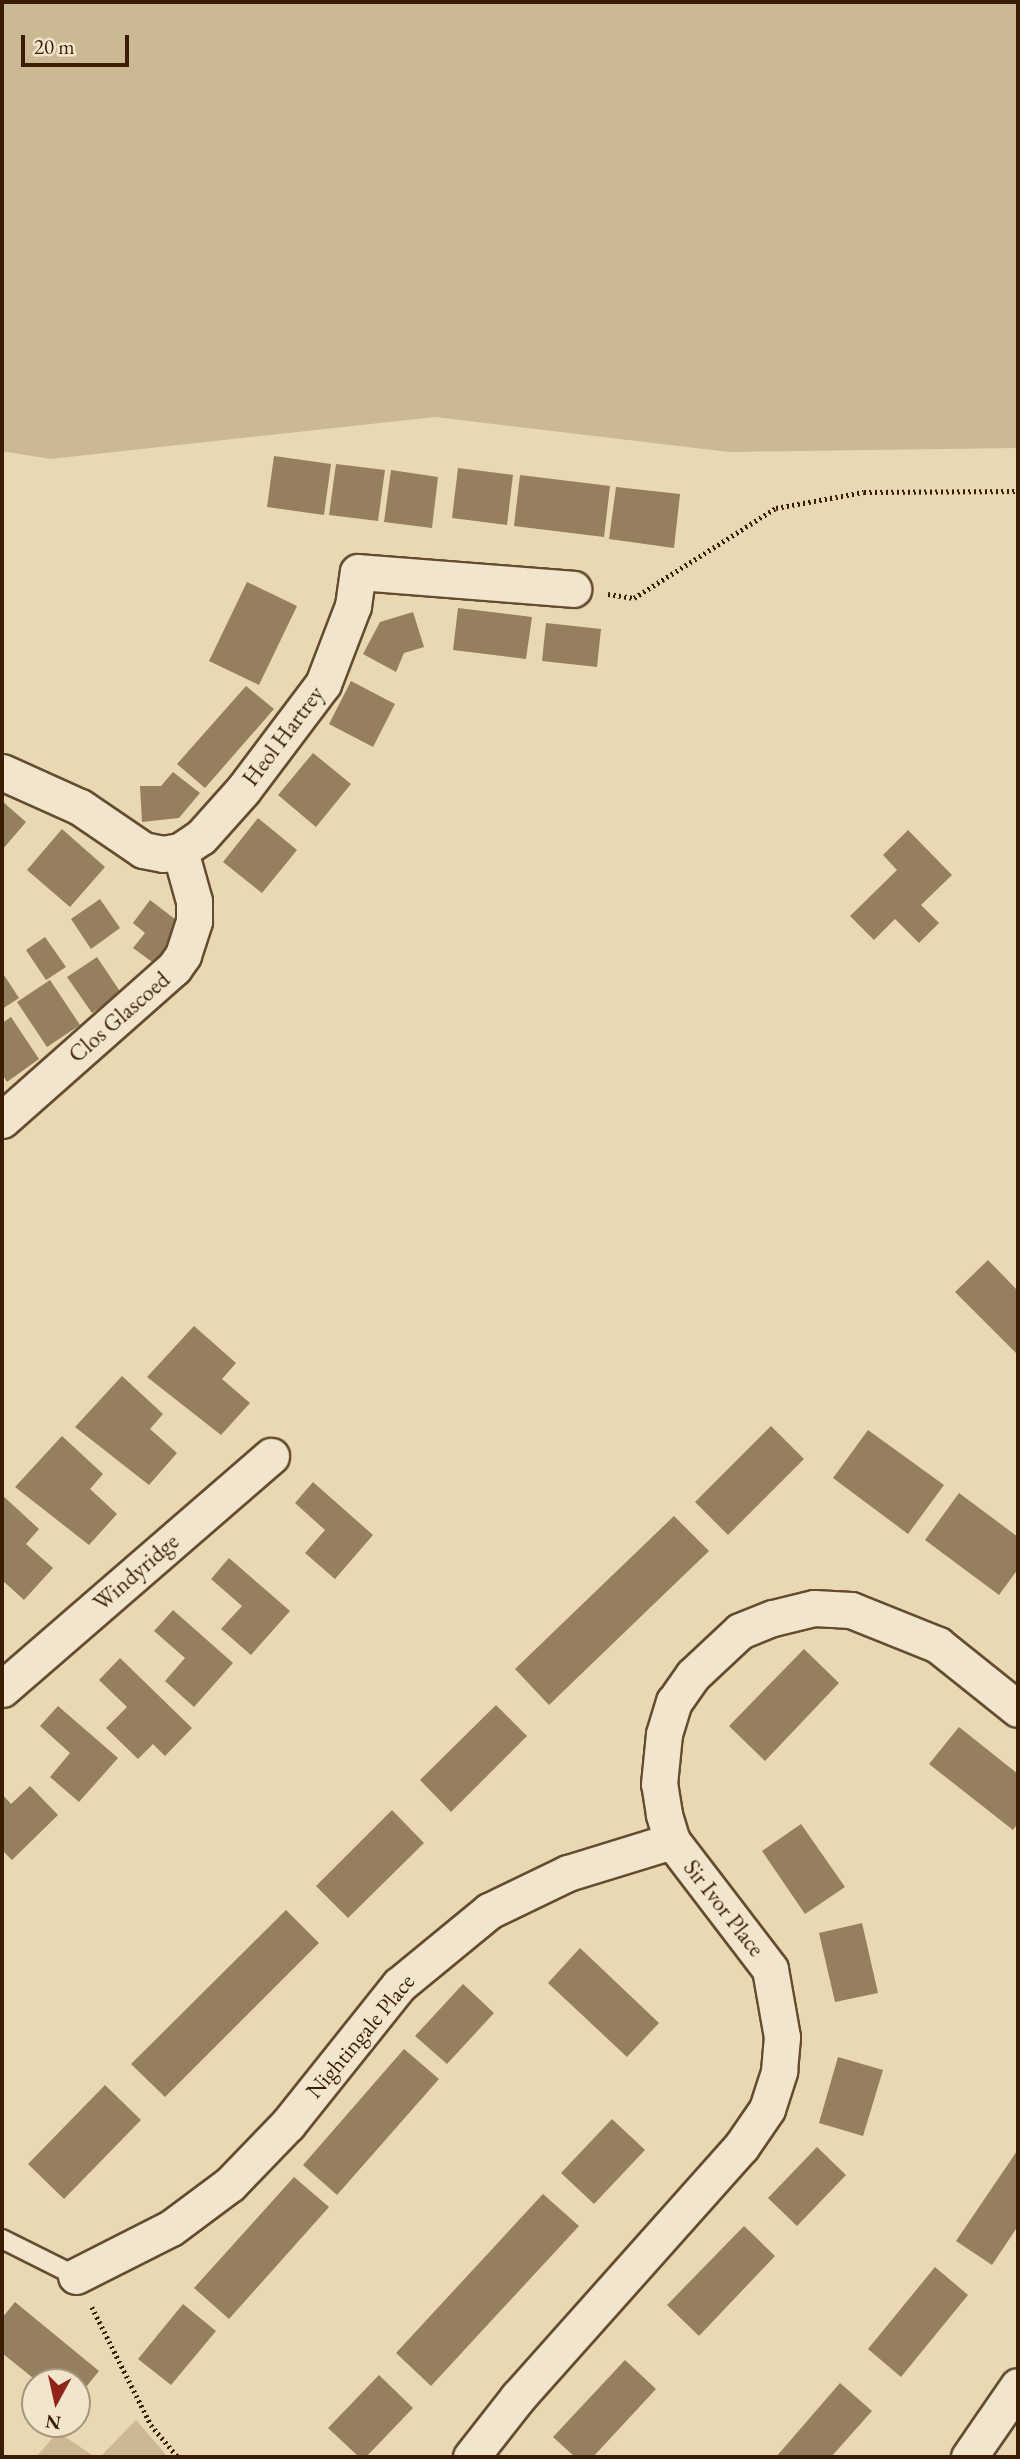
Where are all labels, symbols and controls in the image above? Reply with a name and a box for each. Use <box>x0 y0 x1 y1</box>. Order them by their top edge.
scale bar <box>24 21 133 65</box>
text: 20 m <box>34 33 75 60</box>
street label: Heol Hartrey <box>236 681 330 791</box>
street label: Clos Glascoed <box>63 966 175 1068</box>
street label: Windyridge <box>88 1527 184 1617</box>
street label: Sir Ivor Place <box>678 1854 770 1962</box>
street label: Nightingale Place <box>300 1968 420 2104</box>
north arrow <box>21 2368 91 2438</box>
text: N <box>44 2409 63 2436</box>

